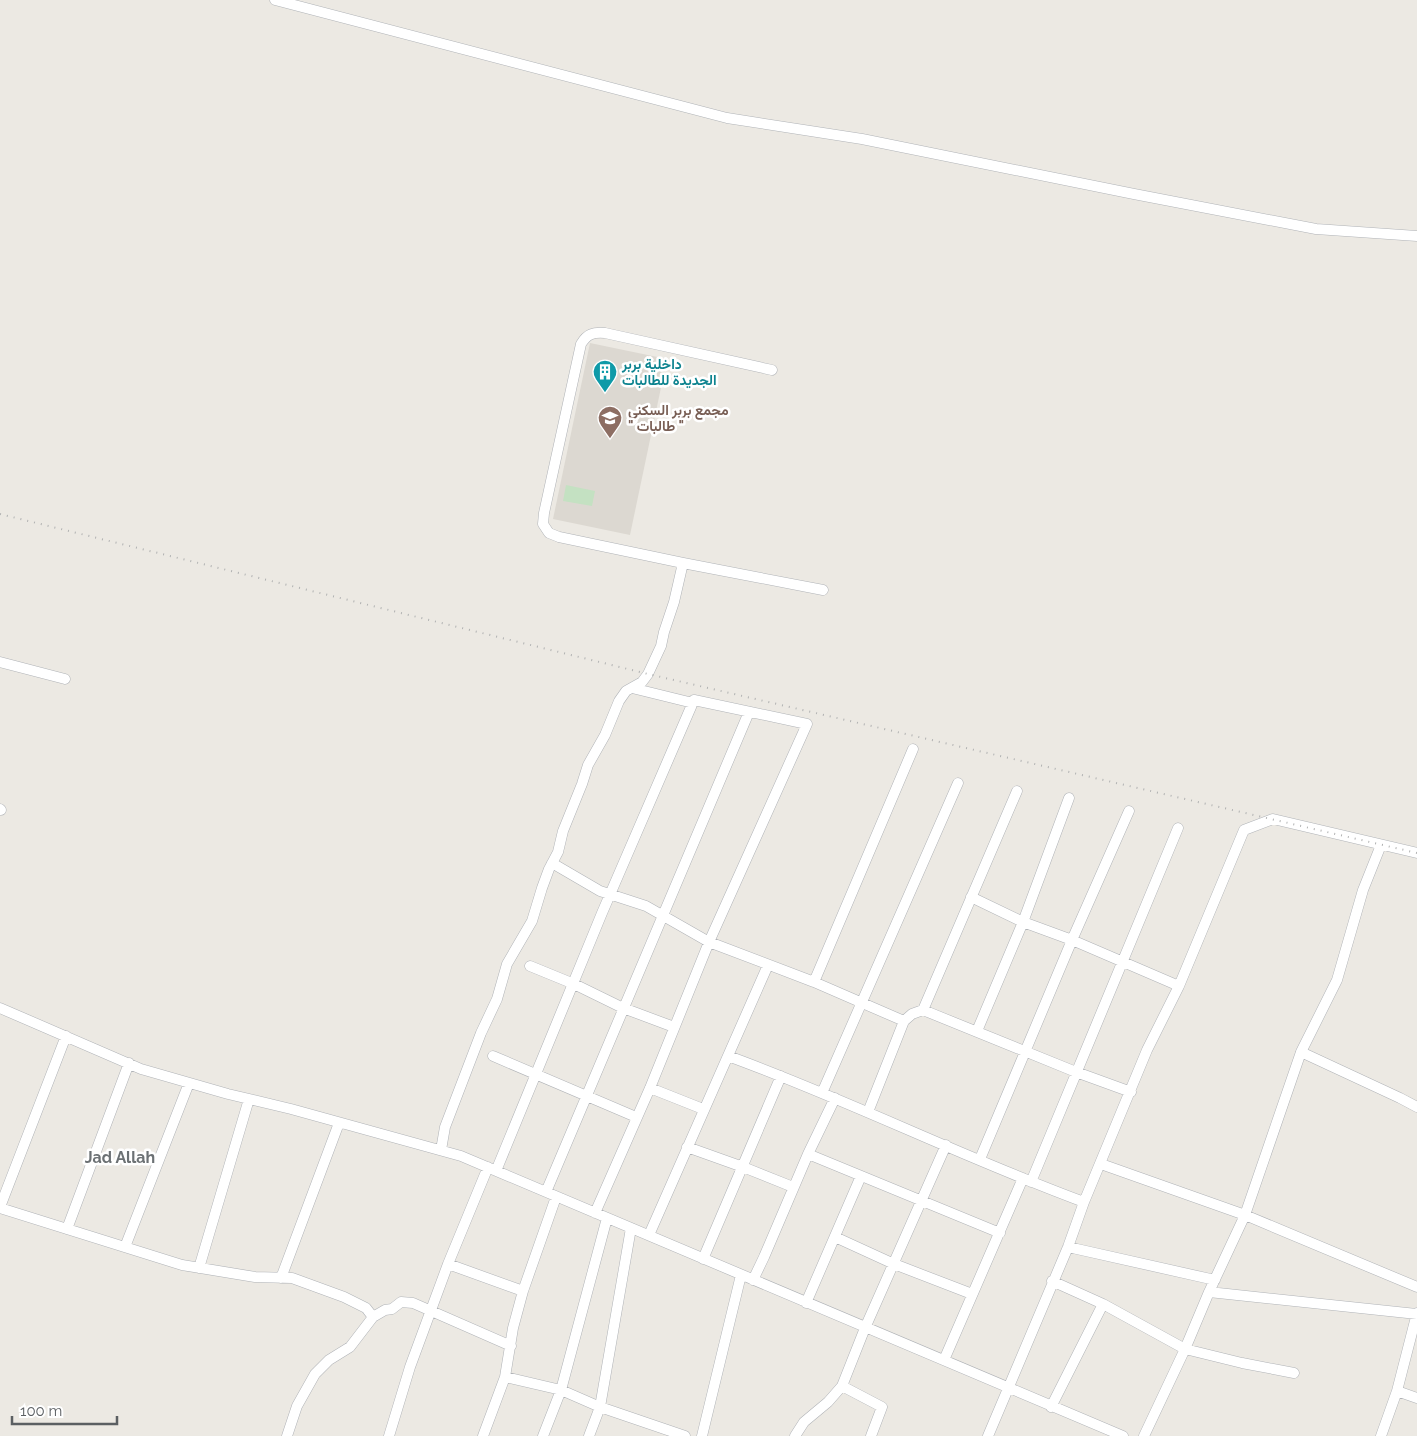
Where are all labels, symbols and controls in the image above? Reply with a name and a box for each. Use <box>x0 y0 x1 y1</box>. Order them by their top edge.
place label: داخلية بربر الجديدة للطالبات <box>621 356 717 389</box>
building icon: داخلية بربر الجديدة للطالبات <box>592 359 618 393</box>
place label: مجمع بربر السكني " طالبات " <box>628 402 729 435</box>
school or university icon: مجمع بربر السكني " طالبات " <box>597 405 623 439</box>
district label: Jad Allah <box>85 1148 155 1167</box>
scale bar <box>12 1394 118 1426</box>
text: 100 m <box>20 1402 62 1420</box>

